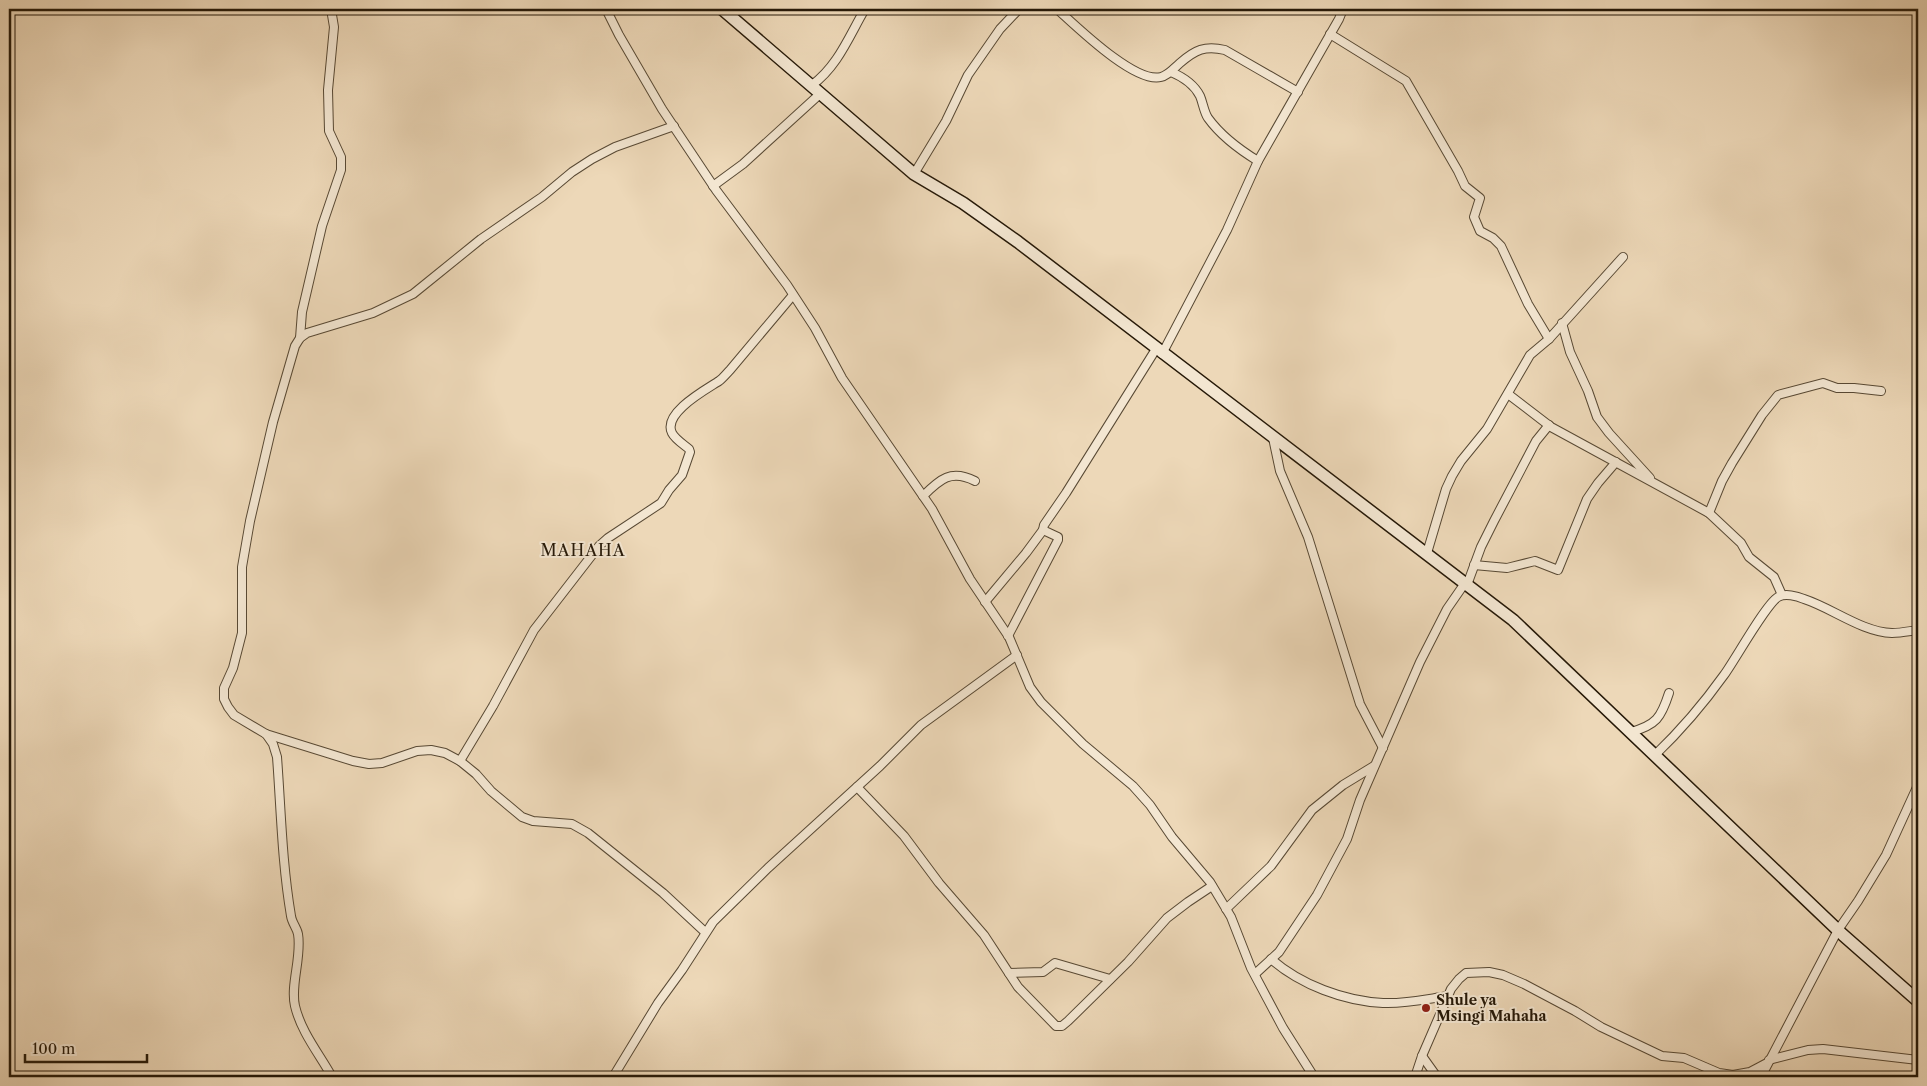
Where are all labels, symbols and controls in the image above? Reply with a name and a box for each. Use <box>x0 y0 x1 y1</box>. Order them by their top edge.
district label: MAHAHA <box>540 540 626 560</box>
place label: Shule ya Msingi Mahaha <box>1436 991 1548 1025</box>
marker: Shule ya Msingi Mahaha <box>1420 1002 1432 1014</box>
scale bar <box>25 1031 148 1063</box>
text: 100 m <box>32 1039 75 1058</box>

